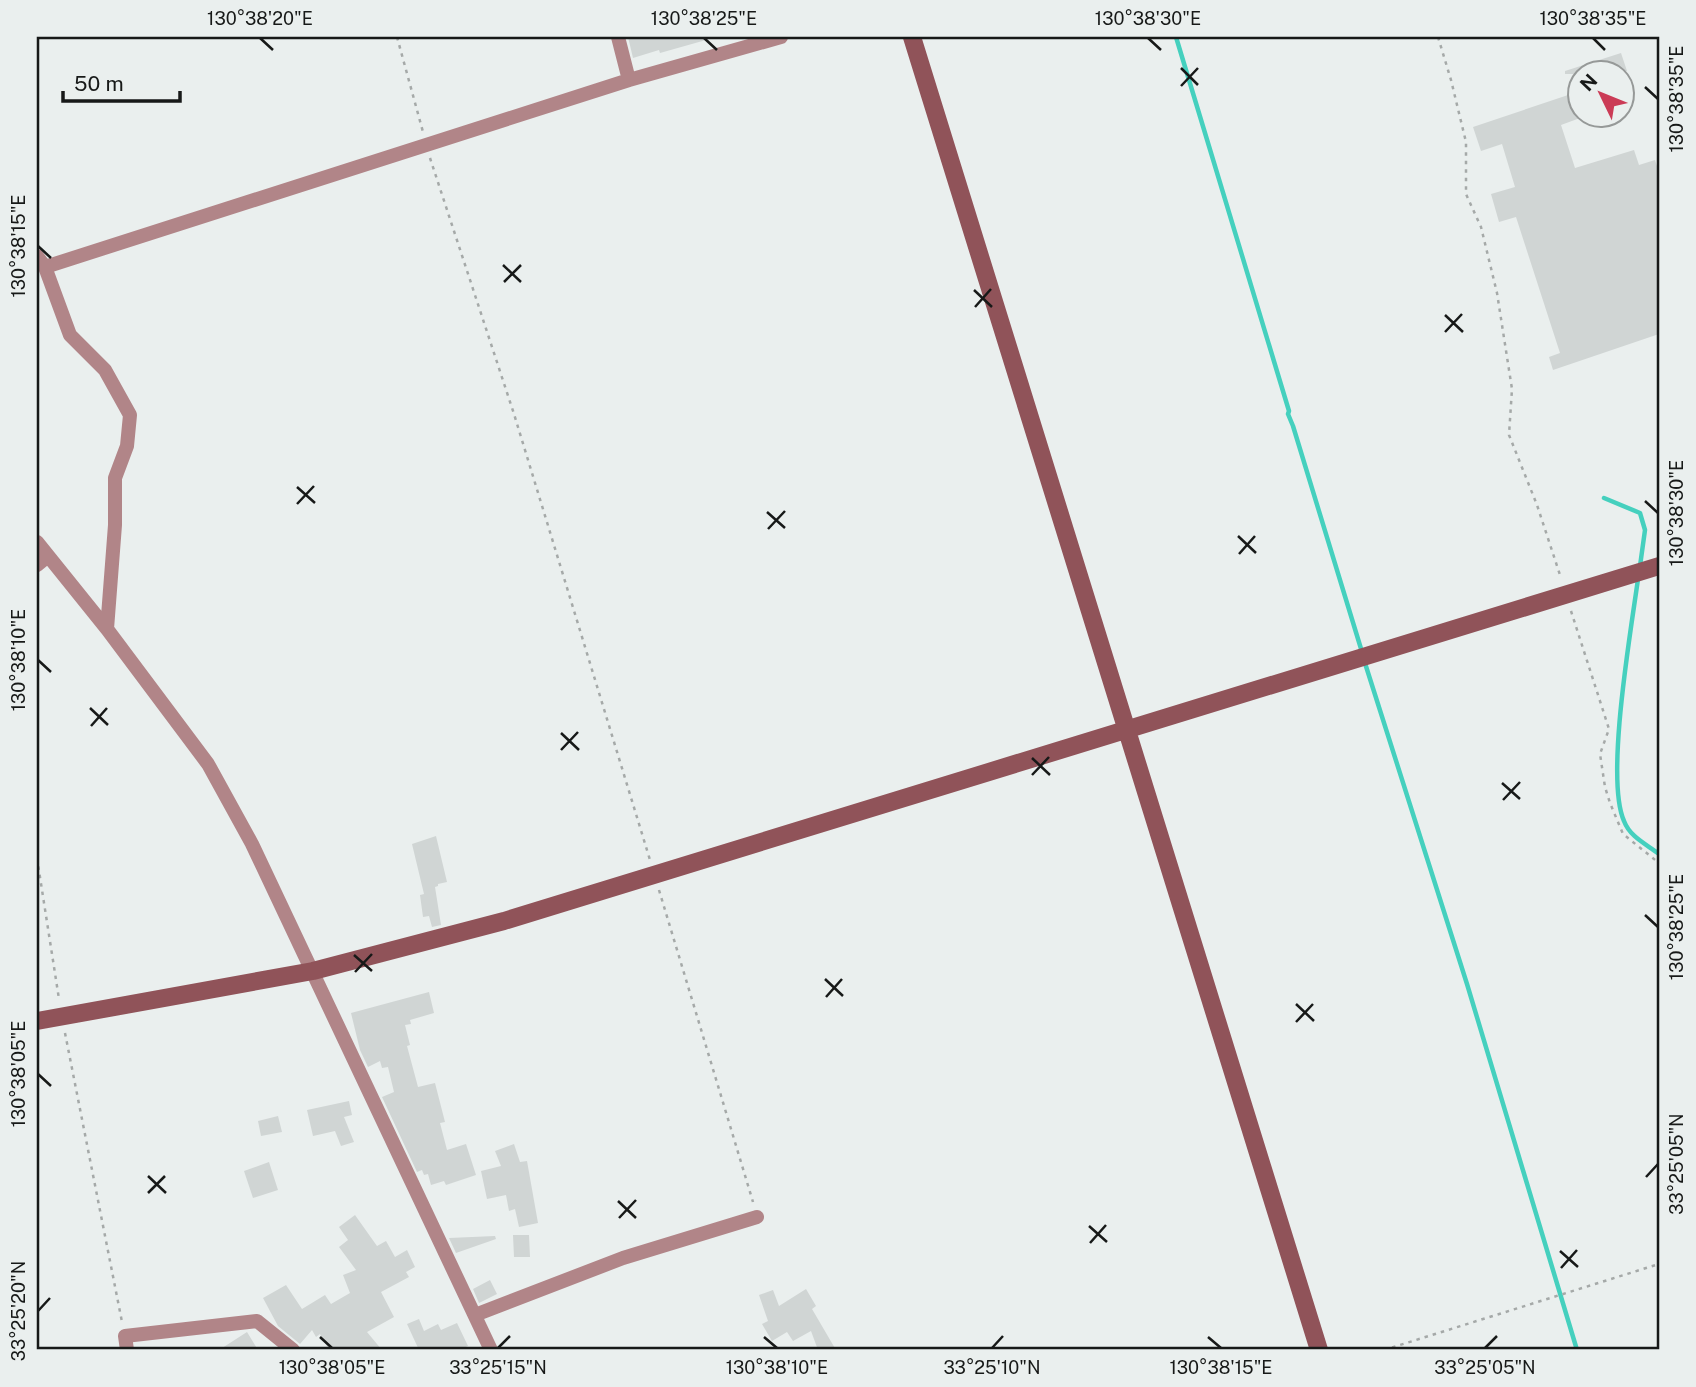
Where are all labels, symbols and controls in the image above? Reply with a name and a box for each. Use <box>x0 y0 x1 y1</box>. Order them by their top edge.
text: 130°38'20"E <box>207 8 313 29</box>
text: 130°38'25"E <box>651 8 757 29</box>
text: 130°38'30"E <box>1095 8 1201 29</box>
text: 130°38'35"E <box>1540 8 1646 29</box>
text: 130°38'35"E <box>1666 46 1687 152</box>
scale bar <box>63 60 180 104</box>
north arrow <box>1566 60 1636 130</box>
text: N <box>1575 69 1602 95</box>
text: 50 m <box>74 71 124 96</box>
text: 130°38'15"E <box>8 195 29 297</box>
text: 130°38'30"E <box>1666 460 1687 566</box>
text: 130°38'10"E <box>8 609 29 711</box>
text: 130°38'25"E <box>1666 874 1687 980</box>
text: 130°38'05"E <box>8 1021 29 1127</box>
text: 33°25'05"N <box>1666 1113 1687 1215</box>
text: 33°25'20"N <box>8 1261 29 1361</box>
text: 130°38'05"E <box>279 1357 385 1378</box>
text: 33°25'15"N <box>449 1357 547 1378</box>
text: 130°38'10"E <box>726 1357 828 1378</box>
text: 33°25'10"N <box>943 1357 1041 1378</box>
text: 130°38'15"E <box>1170 1357 1272 1378</box>
text: 33°25'05"N <box>1434 1357 1536 1378</box>

